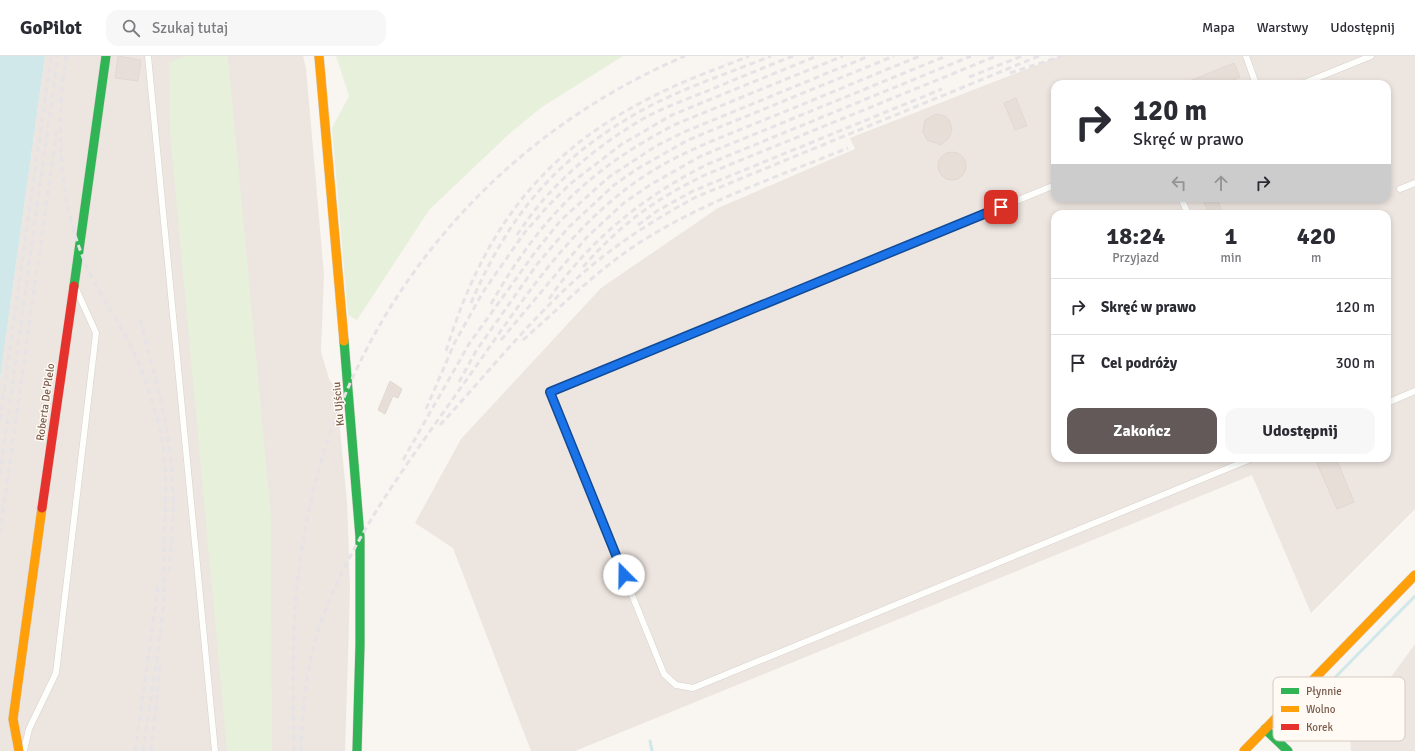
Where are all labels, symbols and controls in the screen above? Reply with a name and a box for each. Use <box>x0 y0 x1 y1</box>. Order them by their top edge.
search box <box>106 10 386 46</box>
text: GoPilot <box>20 16 82 40</box>
icon: search <box>120 17 142 39</box>
text: Szukaj tutaj <box>152 19 228 37</box>
text: Mapa <box>1202 19 1235 36</box>
text: Warstwy <box>1257 19 1308 36</box>
text: Udostępnij <box>1330 19 1395 36</box>
text: 120 m <box>1133 94 1207 128</box>
icon: right <box>1067 96 1119 148</box>
text: Skręć w prawo <box>1133 128 1244 150</box>
icon: left <box>1168 172 1190 194</box>
icon: ahead <box>1210 172 1232 194</box>
icon: right <box>1252 172 1274 194</box>
pin <box>984 190 1018 224</box>
icon: arrive <box>990 196 1012 218</box>
text: 18:24 <box>1106 221 1165 251</box>
text: 1 <box>1225 221 1237 251</box>
text: 420 <box>1297 221 1336 251</box>
text: Przyjazd <box>1112 250 1159 266</box>
text: min <box>1221 250 1242 266</box>
text: m <box>1311 250 1321 266</box>
icon: right <box>1067 296 1089 318</box>
text: Skręć w prawo <box>1101 298 1196 316</box>
text: 120 m <box>1335 298 1375 316</box>
icon: arrive <box>1067 352 1089 374</box>
text: Cel podróży <box>1101 354 1177 372</box>
text: 300 m <box>1335 354 1375 372</box>
street label: Roberta De'Plelo <box>34 362 57 442</box>
street label: Ku Ujściu <box>330 381 347 427</box>
button: Zakończ <box>1067 408 1217 454</box>
button: Udostępnij <box>1225 408 1375 454</box>
position arrow <box>603 554 645 596</box>
legend <box>1273 677 1405 741</box>
text: Płynnie <box>1306 685 1342 698</box>
text: Wolno <box>1306 703 1336 716</box>
text: Korek <box>1306 721 1333 734</box>

